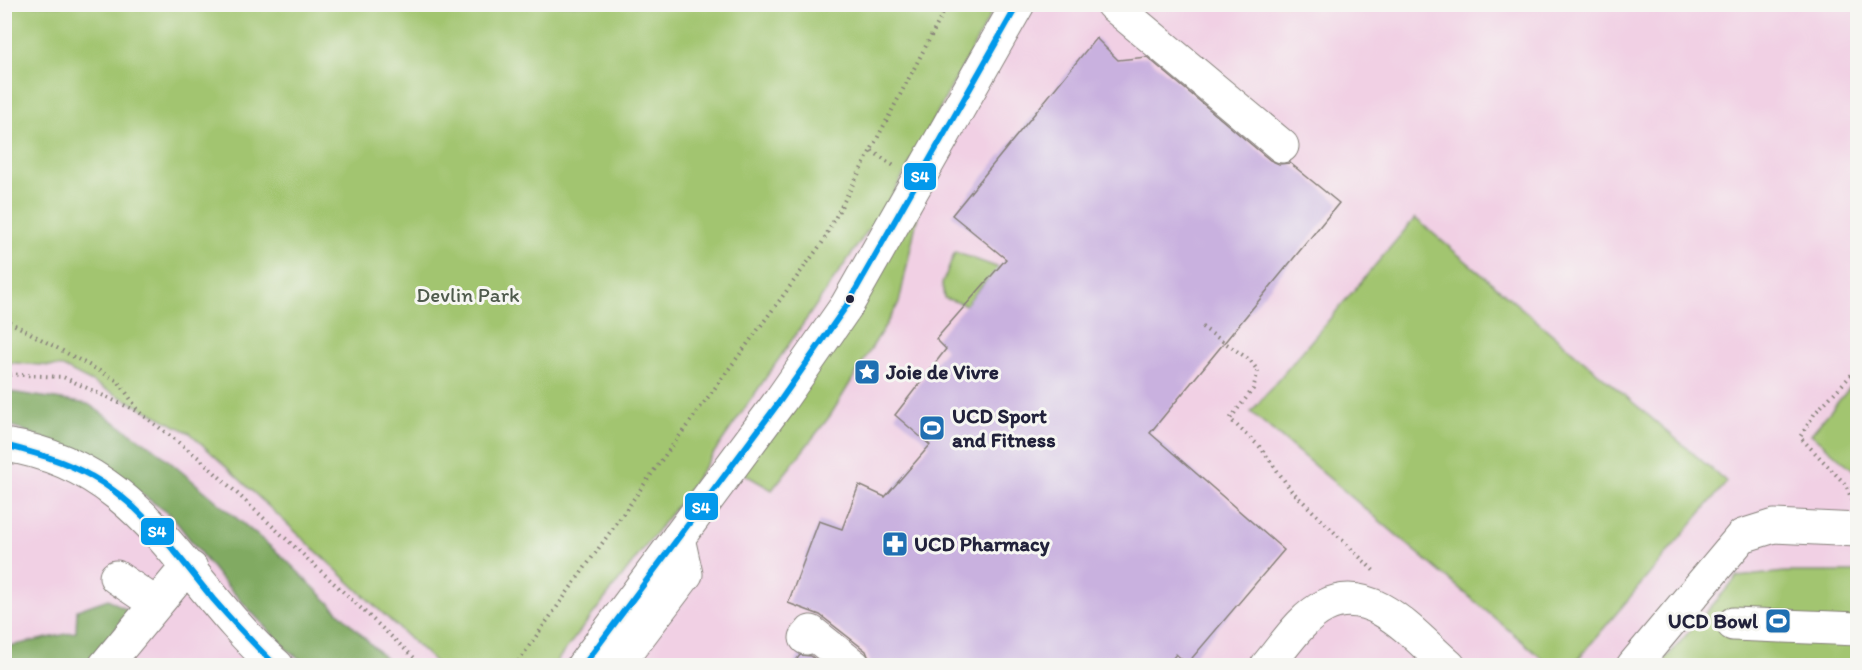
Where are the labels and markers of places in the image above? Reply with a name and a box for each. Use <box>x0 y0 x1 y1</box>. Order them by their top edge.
unlabelled marker <box>844 293 856 305</box>
place icon: Joie de Vivre <box>852 357 882 387</box>
place label: Joie de Vivre <box>885 359 999 384</box>
place label: UCD Sport and Fitness <box>952 403 1056 452</box>
sports icon: UCD Sport and Fitness <box>917 413 947 443</box>
pharmacy icon: UCD Pharmacy <box>880 529 910 559</box>
place label: UCD Pharmacy <box>914 531 1050 557</box>
sports icon: UCD Bowl <box>1763 606 1793 636</box>
place label: UCD Bowl <box>1668 608 1759 633</box>

